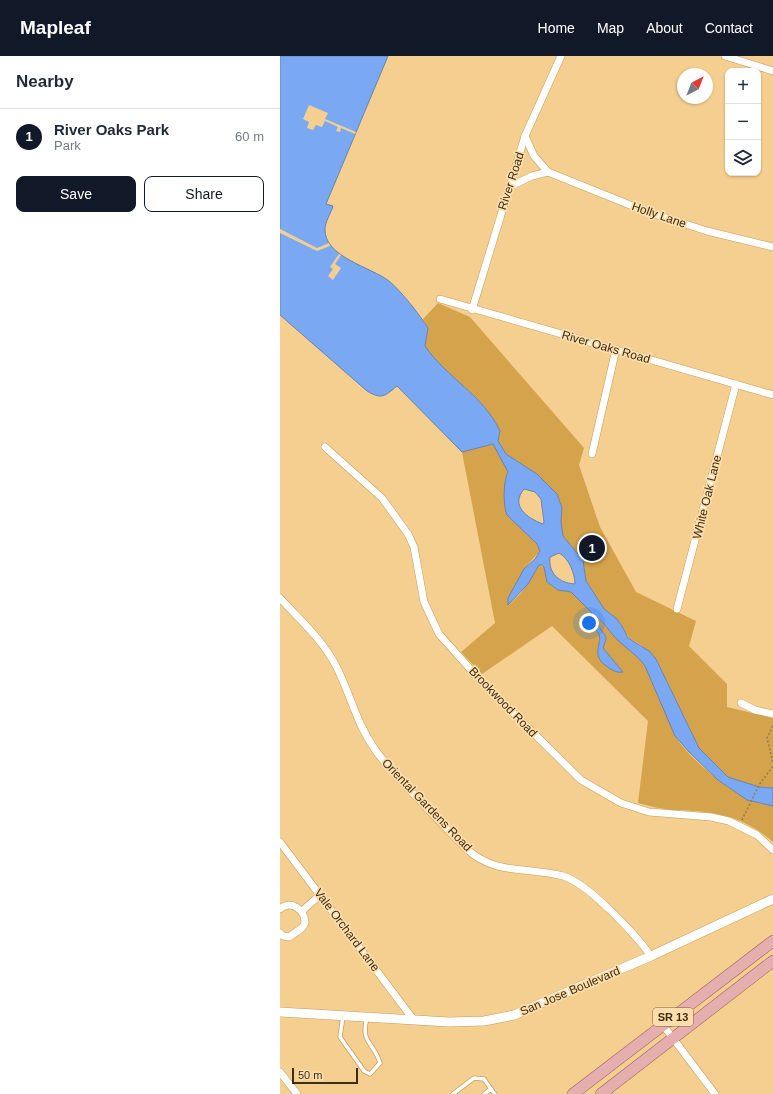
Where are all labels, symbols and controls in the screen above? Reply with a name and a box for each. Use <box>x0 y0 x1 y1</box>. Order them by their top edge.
text: Mapleaf <box>20 17 91 38</box>
text: Home <box>538 20 575 36</box>
text: Map <box>597 20 624 36</box>
text: About <box>646 20 683 36</box>
text: Contact <box>705 20 753 36</box>
north arrow <box>677 68 713 104</box>
map controls <box>725 68 761 176</box>
button: + <box>725 68 761 104</box>
text: Nearby <box>16 72 74 91</box>
button: − <box>725 104 761 140</box>
text: River Oaks Park <box>54 121 169 138</box>
text: 1 <box>25 129 33 144</box>
text: 60 m <box>235 129 264 144</box>
text: Park <box>54 138 81 153</box>
button: layers <box>725 140 761 176</box>
street label: River Road <box>495 150 527 212</box>
button: Save <box>16 176 136 212</box>
button: Share <box>144 176 264 212</box>
street label: Holly Lane <box>630 199 688 231</box>
street label: River Oaks Road <box>560 328 652 366</box>
street label: White Oak Lane <box>690 453 724 540</box>
pin: 1 <box>579 533 605 563</box>
your location <box>579 613 599 633</box>
street label: Brookwood Road <box>466 664 540 740</box>
street label: Oriental Gardens Road <box>379 756 475 854</box>
street label: Vale Orchard Lane <box>311 886 383 974</box>
street label: San Jose Boulevard <box>518 964 622 1018</box>
road number: SR 13 <box>653 1008 693 1026</box>
scale bar <box>292 1066 358 1085</box>
text: 50 m <box>298 1069 322 1081</box>

